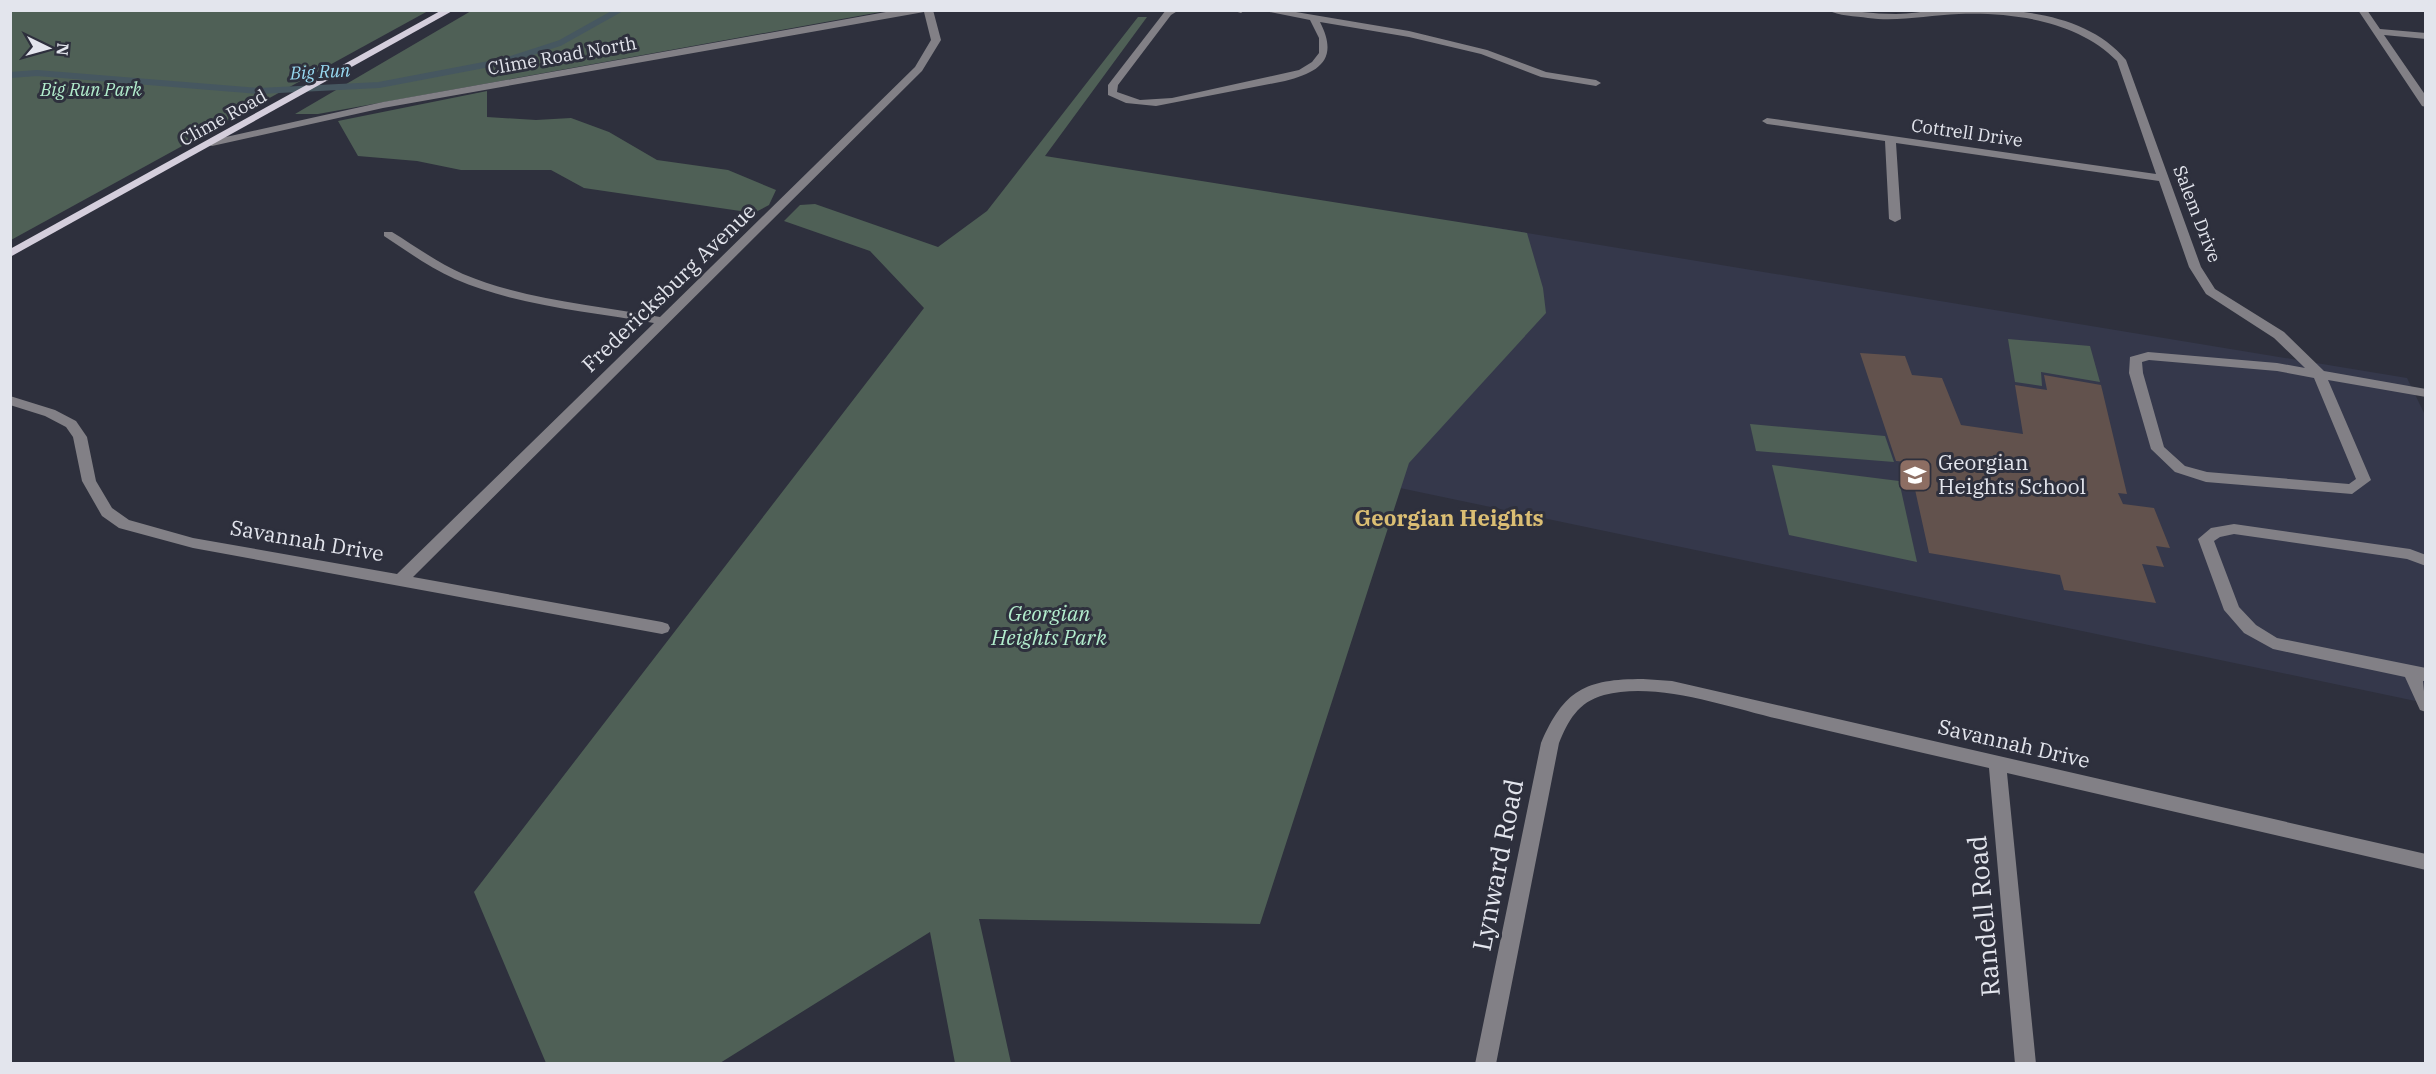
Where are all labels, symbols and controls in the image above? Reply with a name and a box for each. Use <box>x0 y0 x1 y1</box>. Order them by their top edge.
north arrow <box>18 18 78 78</box>
street label: Clime Road North <box>486 31 638 80</box>
text: N <box>52 42 73 56</box>
water label: Big Run <box>288 58 351 85</box>
park label: Big Run Park <box>39 78 142 101</box>
street label: Clime Road <box>175 84 271 151</box>
street label: Cottrell Drive <box>1910 113 2024 152</box>
street label: Salem Drive <box>2168 162 2227 266</box>
street label: Fredericksburg Avenue <box>575 197 761 378</box>
place label: Georgian Heights School <box>1938 448 2086 500</box>
school or university icon: Georgian Heights School <box>1897 457 1933 493</box>
district label: Georgian Heights <box>1354 503 1544 532</box>
street label: Savannah Drive <box>228 513 386 567</box>
park label: Georgian Heights Park <box>990 599 1108 651</box>
street label: Savannah Drive <box>1935 712 2093 774</box>
street label: Lynward Road <box>1464 776 1530 954</box>
street label: Randell Road <box>1959 834 2007 998</box>

